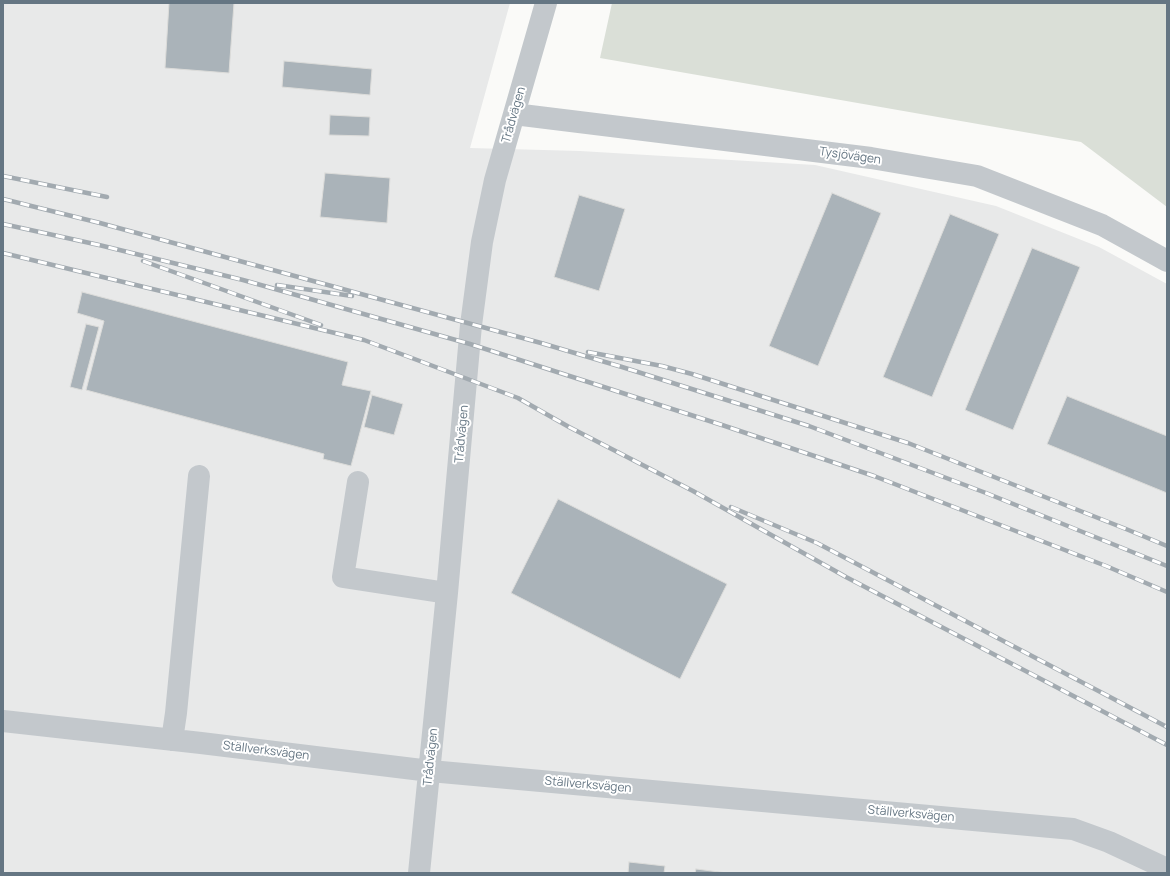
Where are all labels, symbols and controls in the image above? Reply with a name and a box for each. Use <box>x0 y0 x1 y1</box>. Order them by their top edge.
street label: Trådvägen <box>499 85 529 145</box>
street label: Tysjövägen <box>818 145 882 167</box>
street label: Trådvägen <box>452 405 472 463</box>
street label: Trådvägen <box>421 727 441 787</box>
street label: Ställverksvägen <box>222 739 310 763</box>
street label: Ställverksvägen <box>544 774 632 796</box>
street label: Ställverksvägen <box>867 803 955 825</box>

